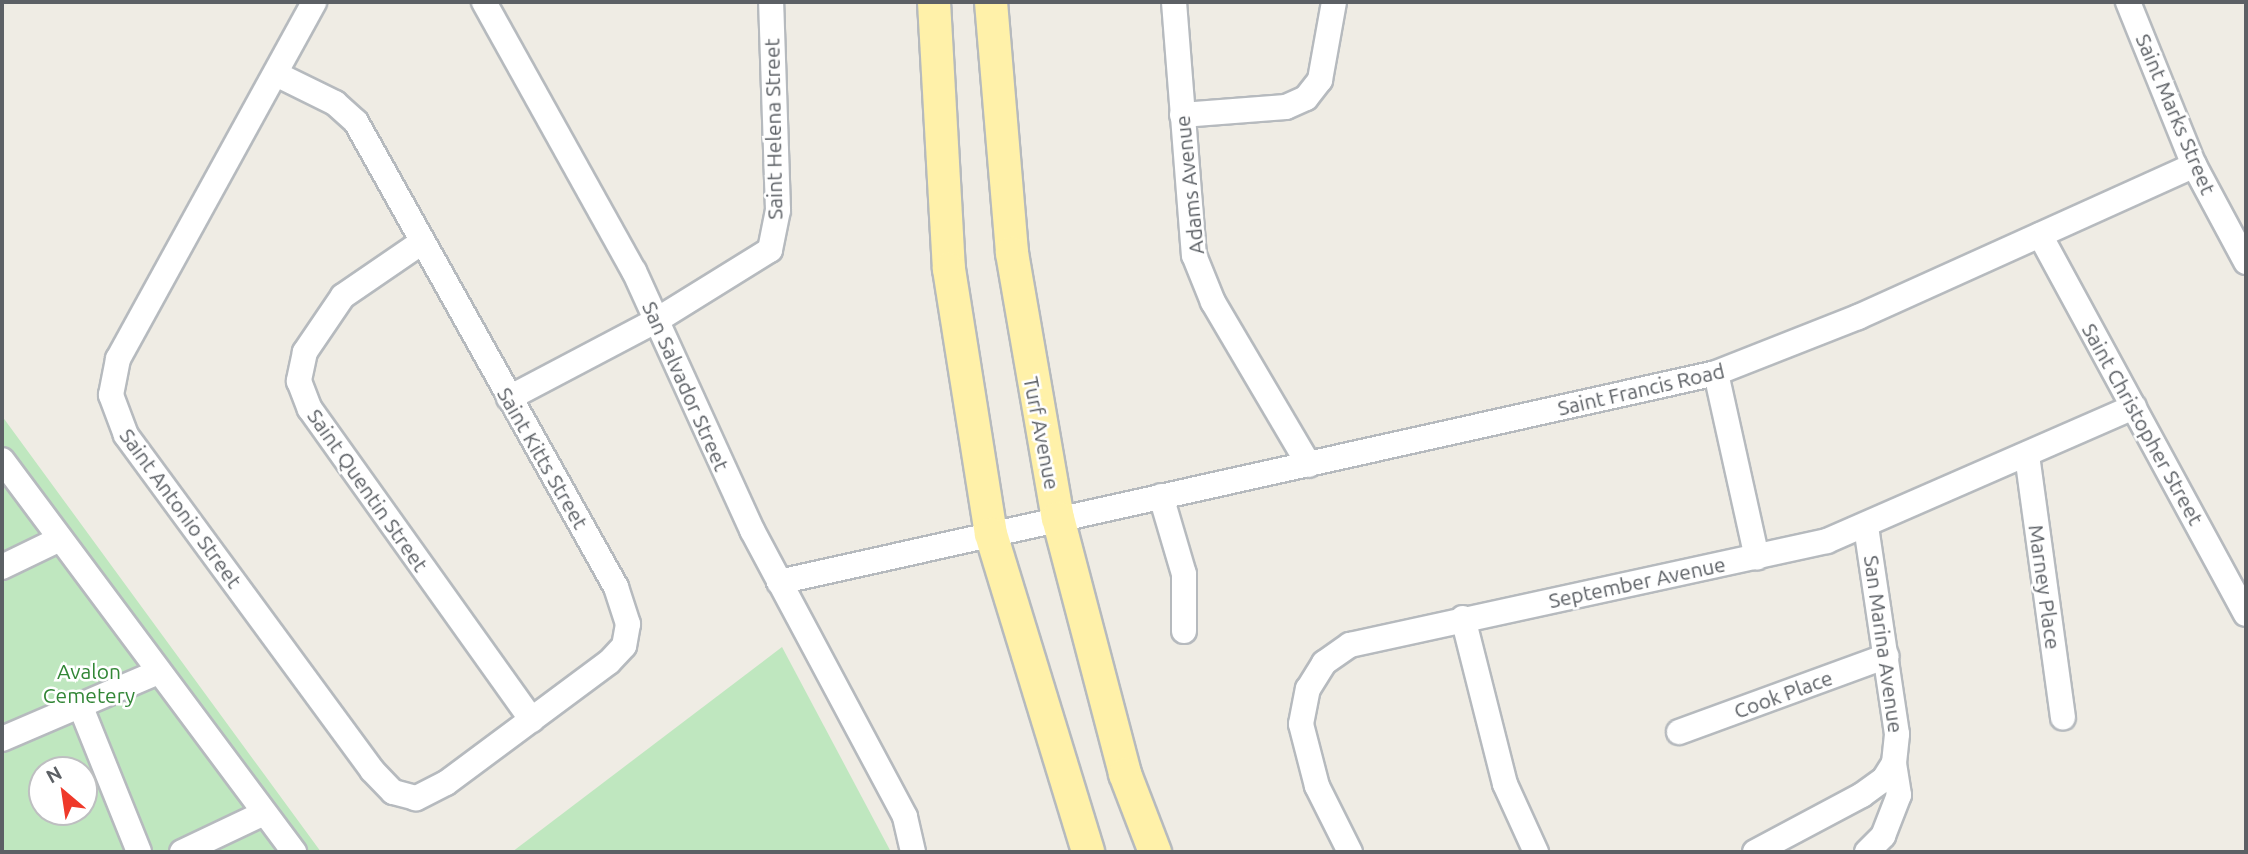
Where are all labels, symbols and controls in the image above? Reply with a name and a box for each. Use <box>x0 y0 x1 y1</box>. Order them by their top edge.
street label: Saint Marks Street <box>2131 30 2221 198</box>
street label: Saint Helena Street <box>759 38 787 220</box>
street label: Adams Avenue <box>1169 114 1209 256</box>
street label: San Salvador Street <box>637 297 735 475</box>
street label: Saint Christopher Street <box>2077 319 2209 529</box>
street label: Saint Francis Road <box>1555 358 1727 420</box>
street label: Turf Avenue <box>1019 374 1065 492</box>
street label: Saint Kitts Street <box>492 383 594 533</box>
street label: Saint Quentin Street <box>302 404 434 576</box>
street label: Saint Antonio Street <box>115 423 247 593</box>
street label: Marney Place <box>2024 523 2066 651</box>
street label: September Avenue <box>1546 551 1728 613</box>
street label: San Marina Avenue <box>1859 554 1909 734</box>
park label: Avalon Cemetery <box>43 658 135 708</box>
street label: Cook Place <box>1730 665 1836 723</box>
north arrow <box>28 756 98 826</box>
text: N <box>42 761 65 787</box>

